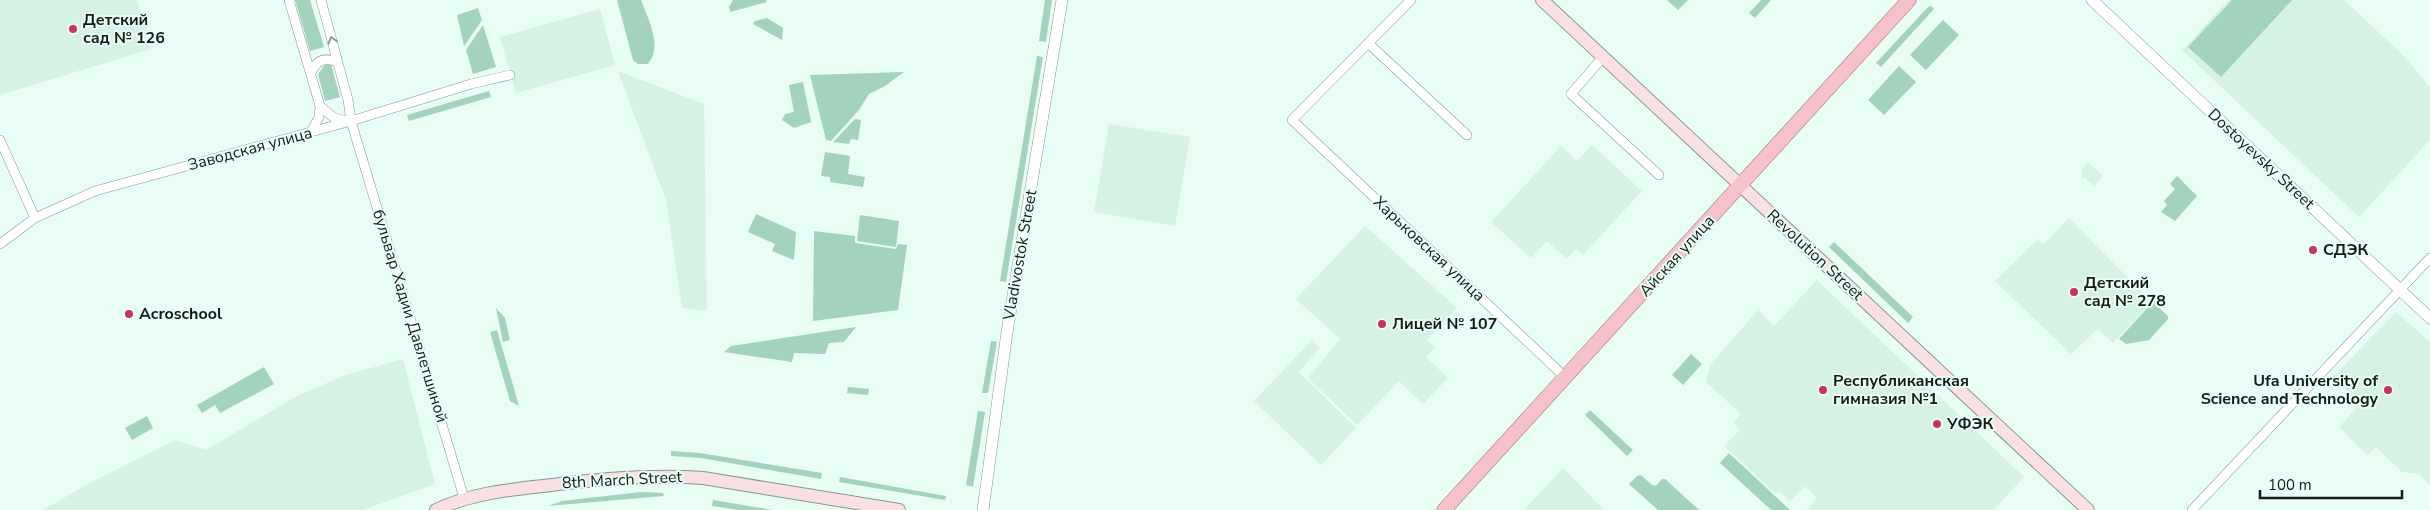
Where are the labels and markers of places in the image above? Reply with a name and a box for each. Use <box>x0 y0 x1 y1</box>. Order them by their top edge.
place label: Детский сад № 126 <box>83 9 165 49</box>
marker: Детский сад № 126 <box>67 23 79 35</box>
place label: СДЭК <box>2323 239 2369 261</box>
marker: СДЭК <box>2307 244 2319 256</box>
place label: Детский сад № 278 <box>2084 272 2166 312</box>
marker: Детский сад № 278 <box>2068 286 2080 298</box>
place label: Acroschool <box>139 303 222 325</box>
marker: Acroschool <box>123 308 135 320</box>
place label: Лицей № 107 <box>1392 313 1497 335</box>
marker: Лицей № 107 <box>1376 318 1388 330</box>
place label: Республиканская гимназия №1 <box>1833 370 1969 410</box>
place label: Ufa University of Science and Technology <box>2201 370 2379 410</box>
marker: Республиканская гимназия №1 <box>1817 384 1829 396</box>
marker: Ufa University of Science and Technology <box>2382 384 2394 396</box>
place label: УФЭК <box>1946 413 1994 435</box>
marker: УФЭК <box>1931 418 1943 430</box>

